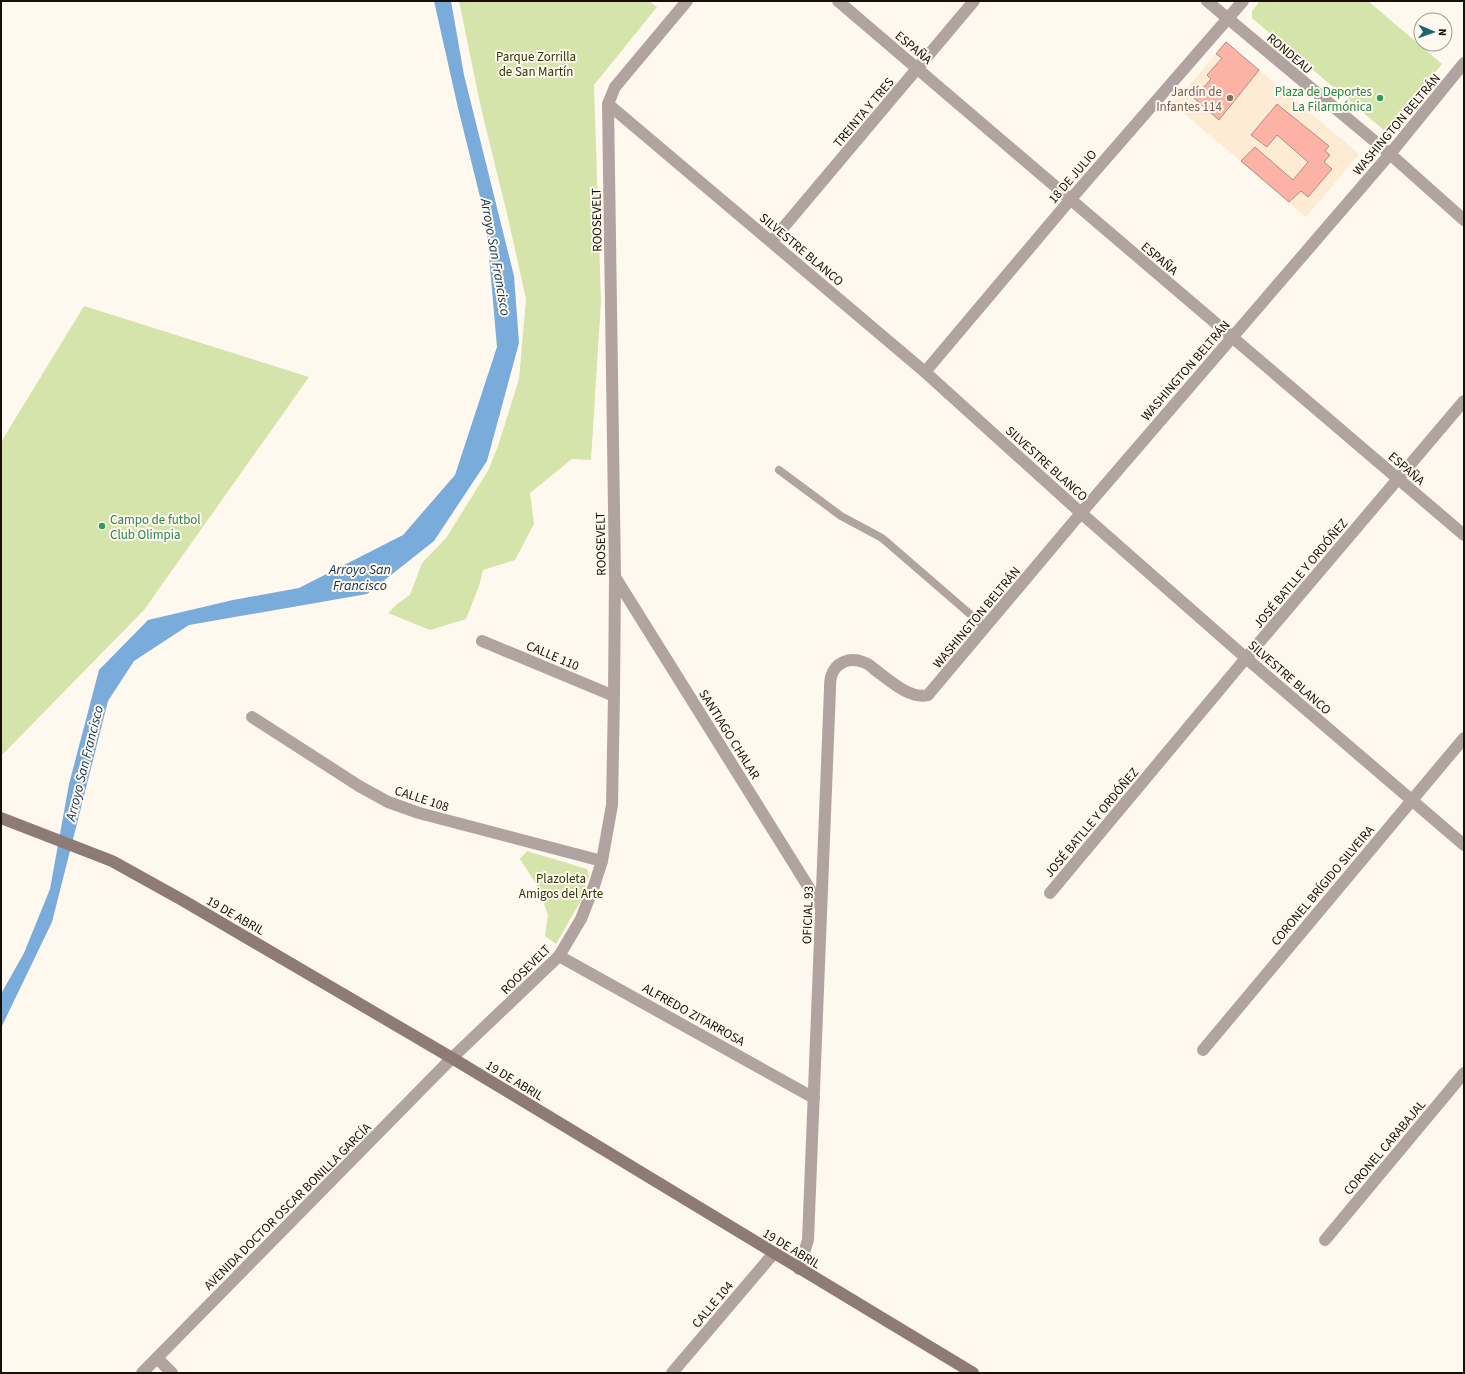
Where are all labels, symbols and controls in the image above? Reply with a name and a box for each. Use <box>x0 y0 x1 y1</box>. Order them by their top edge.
north arrow <box>1413 12 1453 52</box>
street label: ESPAÑA <box>891 27 936 69</box>
text: N <box>1435 28 1450 36</box>
street label: RONDEAU <box>1263 29 1316 78</box>
park label: Parque Zorrilla de San Martín <box>496 48 576 81</box>
street label: WASHINGTON BELTRÁN <box>1349 70 1445 179</box>
street label: TREINTA Y TRES <box>829 74 898 151</box>
place label: Jardín de Infantes 114 <box>1156 83 1223 116</box>
place label: Plaza de Deportes La Filarmónica <box>1275 83 1373 116</box>
marker: Jardín de Infantes 114 <box>1225 93 1235 103</box>
marker: Plaza de Deportes La Filarmónica <box>1375 93 1385 103</box>
street label: 18 DE JULIO <box>1044 146 1101 207</box>
street label: ROOSEVELT <box>587 188 607 252</box>
water label: Arroyo San Francisco <box>475 196 515 317</box>
street label: SILVESTRE BLANCO <box>755 209 847 290</box>
street label: ESPAÑA <box>1137 238 1182 280</box>
street label: WASHINGTON BELTRÁN <box>1137 317 1234 425</box>
street label: SILVESTRE BLANCO <box>1001 422 1091 506</box>
street label: ESPAÑA <box>1384 448 1429 490</box>
place label: Campo de futbol Club Olimpia <box>110 511 201 544</box>
street label: ROOSEVELT <box>591 512 611 576</box>
street label: JOSÉ BATLLE Y ORDÓÑEZ <box>1250 515 1352 632</box>
marker: Campo de futbol Club Olimpia <box>97 521 107 531</box>
water label: Arroyo San Francisco <box>328 560 391 596</box>
street label: WASHINGTON BELTRÁN <box>929 563 1025 672</box>
street label: CALLE 110 <box>523 637 582 675</box>
street label: SILVESTRE BLANCO <box>1244 637 1335 719</box>
street label: SANTIAGO CHALAR <box>694 686 764 783</box>
water label: Arroyo San Francisco <box>61 703 109 824</box>
street label: JOSÉ BATLLE Y ORDÓÑEZ <box>1041 764 1143 881</box>
street label: CALLE 108 <box>392 782 451 816</box>
street label: CORONEL BRÍGIDO SILVEIRA <box>1267 821 1379 950</box>
park label: Plazoleta Amigos del Arte <box>519 870 603 903</box>
street label: OFICIAL 93 <box>798 886 818 944</box>
street label: 19 DE ABRIL <box>203 892 268 940</box>
street label: ROOSEVELT <box>497 941 555 999</box>
street label: ALFREDO ZITARROSA <box>639 979 749 1051</box>
street label: 19 DE ABRIL <box>482 1056 547 1105</box>
street label: CORONEL CARABAJAL <box>1340 1096 1430 1199</box>
street label: AVENIDA DOCTOR OSCAR BONILLA GARCÍA <box>200 1118 376 1294</box>
street label: 19 DE ABRIL <box>759 1224 824 1273</box>
street label: CALLE 104 <box>688 1277 738 1332</box>

